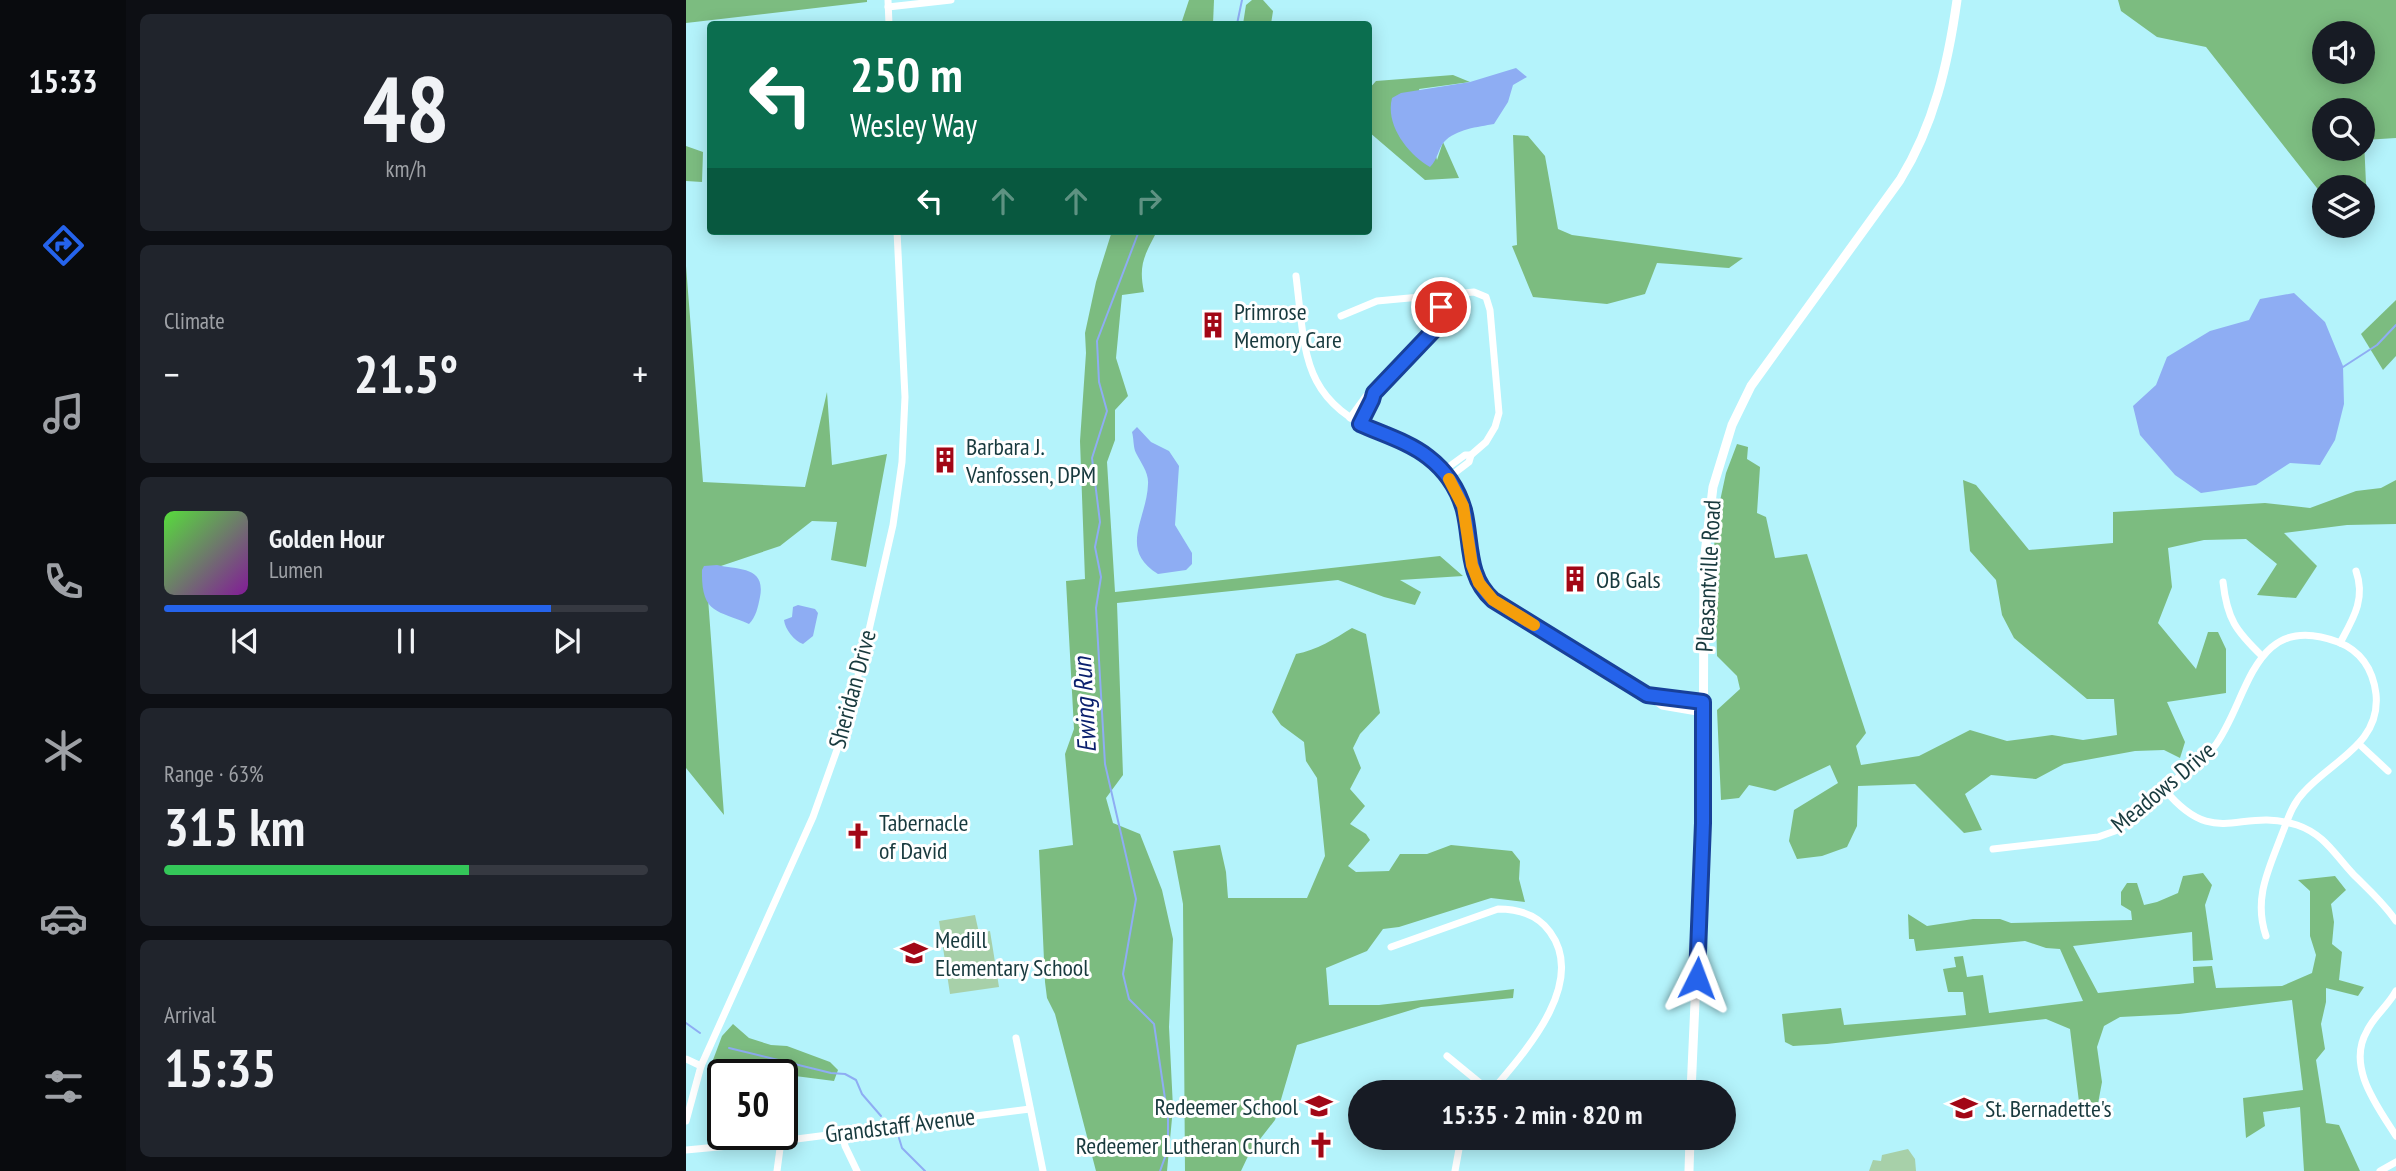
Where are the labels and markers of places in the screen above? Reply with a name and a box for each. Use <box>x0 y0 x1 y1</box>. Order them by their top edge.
pin <box>1411 277 1471 337</box>
place label: Primrose Memory Care <box>1234 296 1342 355</box>
building icon: Primrose Memory Care <box>1198 310 1228 340</box>
place label: Barbara J. Vanfossen, DPM <box>965 431 1096 490</box>
building icon: Barbara J. Vanfossen, DPM <box>930 445 960 475</box>
building icon: OB Gals <box>1560 564 1590 594</box>
place label: OB Gals <box>1596 564 1661 595</box>
place label: Tabernacle of David <box>879 807 968 866</box>
church icon: Tabernacle of David <box>843 821 873 851</box>
place label: Medill Elementary School <box>935 924 1089 983</box>
school or university icon: Medill Elementary School <box>899 938 929 968</box>
place label: Redeemer School <box>1155 1091 1298 1122</box>
school or university icon: Redeemer School <box>1304 1091 1334 1121</box>
school or university icon: St. Bernadette's <box>1949 1093 1979 1123</box>
place label: St. Bernadette's <box>1985 1093 2112 1124</box>
place label: Redeemer Lutheran Church <box>1076 1130 1300 1161</box>
church icon: Redeemer Lutheran Church <box>1306 1130 1336 1160</box>

